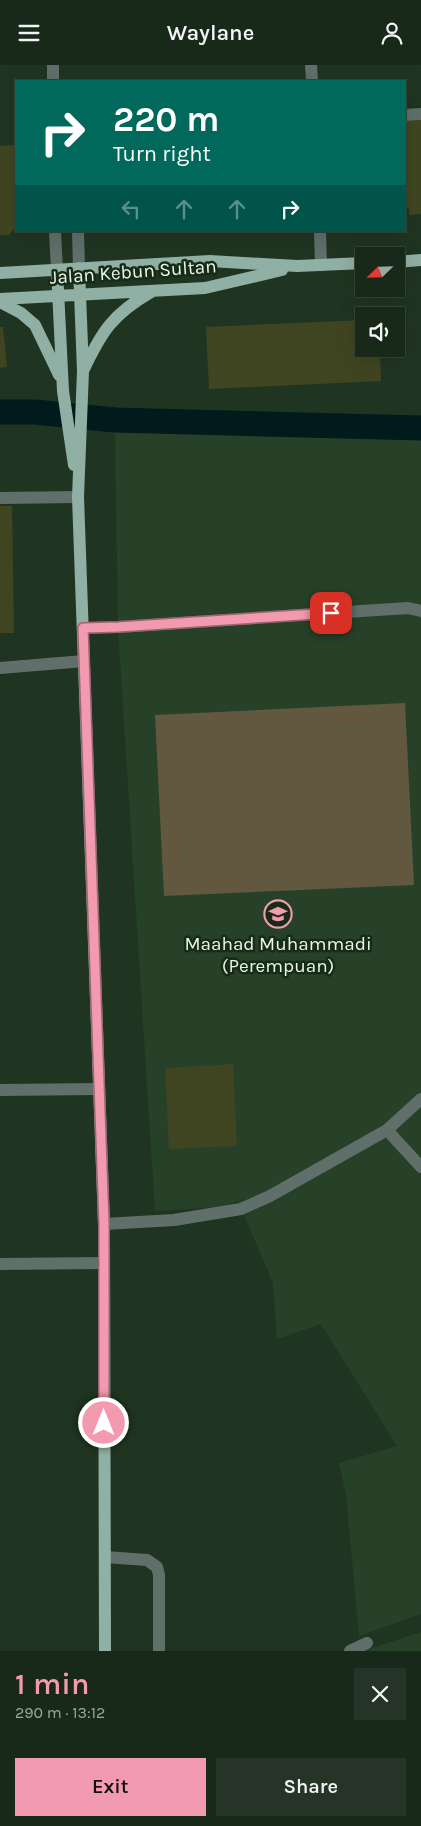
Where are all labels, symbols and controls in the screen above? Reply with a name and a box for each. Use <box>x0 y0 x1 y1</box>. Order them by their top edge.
icon: menu <box>15 19 43 47</box>
icon: person <box>378 19 406 47</box>
text: Waylane <box>167 20 254 46</box>
text: 220 m <box>113 99 220 140</box>
icon: right <box>30 100 95 165</box>
text: Turn right <box>113 141 211 167</box>
icon: left <box>117 195 145 223</box>
icon: ahead <box>170 195 198 223</box>
icon: ahead <box>223 195 251 223</box>
icon: right <box>276 195 304 223</box>
north arrow <box>355 247 405 297</box>
map controls <box>355 247 405 357</box>
street label: Jalan Kebun Sultan <box>49 255 217 289</box>
button: sound <box>355 307 405 357</box>
pin <box>310 592 352 634</box>
icon: arrive <box>317 599 345 627</box>
school or university icon: Maahad Muhammadi (Perempuan) <box>263 899 293 929</box>
place label: Maahad Muhammadi (Perempuan) <box>184 933 372 977</box>
position arrow <box>77 1396 129 1448</box>
text: 1 min <box>15 1666 89 1702</box>
button: close <box>354 1668 406 1720</box>
text: 290 m · 13:12 <box>15 1703 105 1722</box>
button: Exit <box>15 1758 206 1816</box>
button: Share <box>216 1758 406 1816</box>

